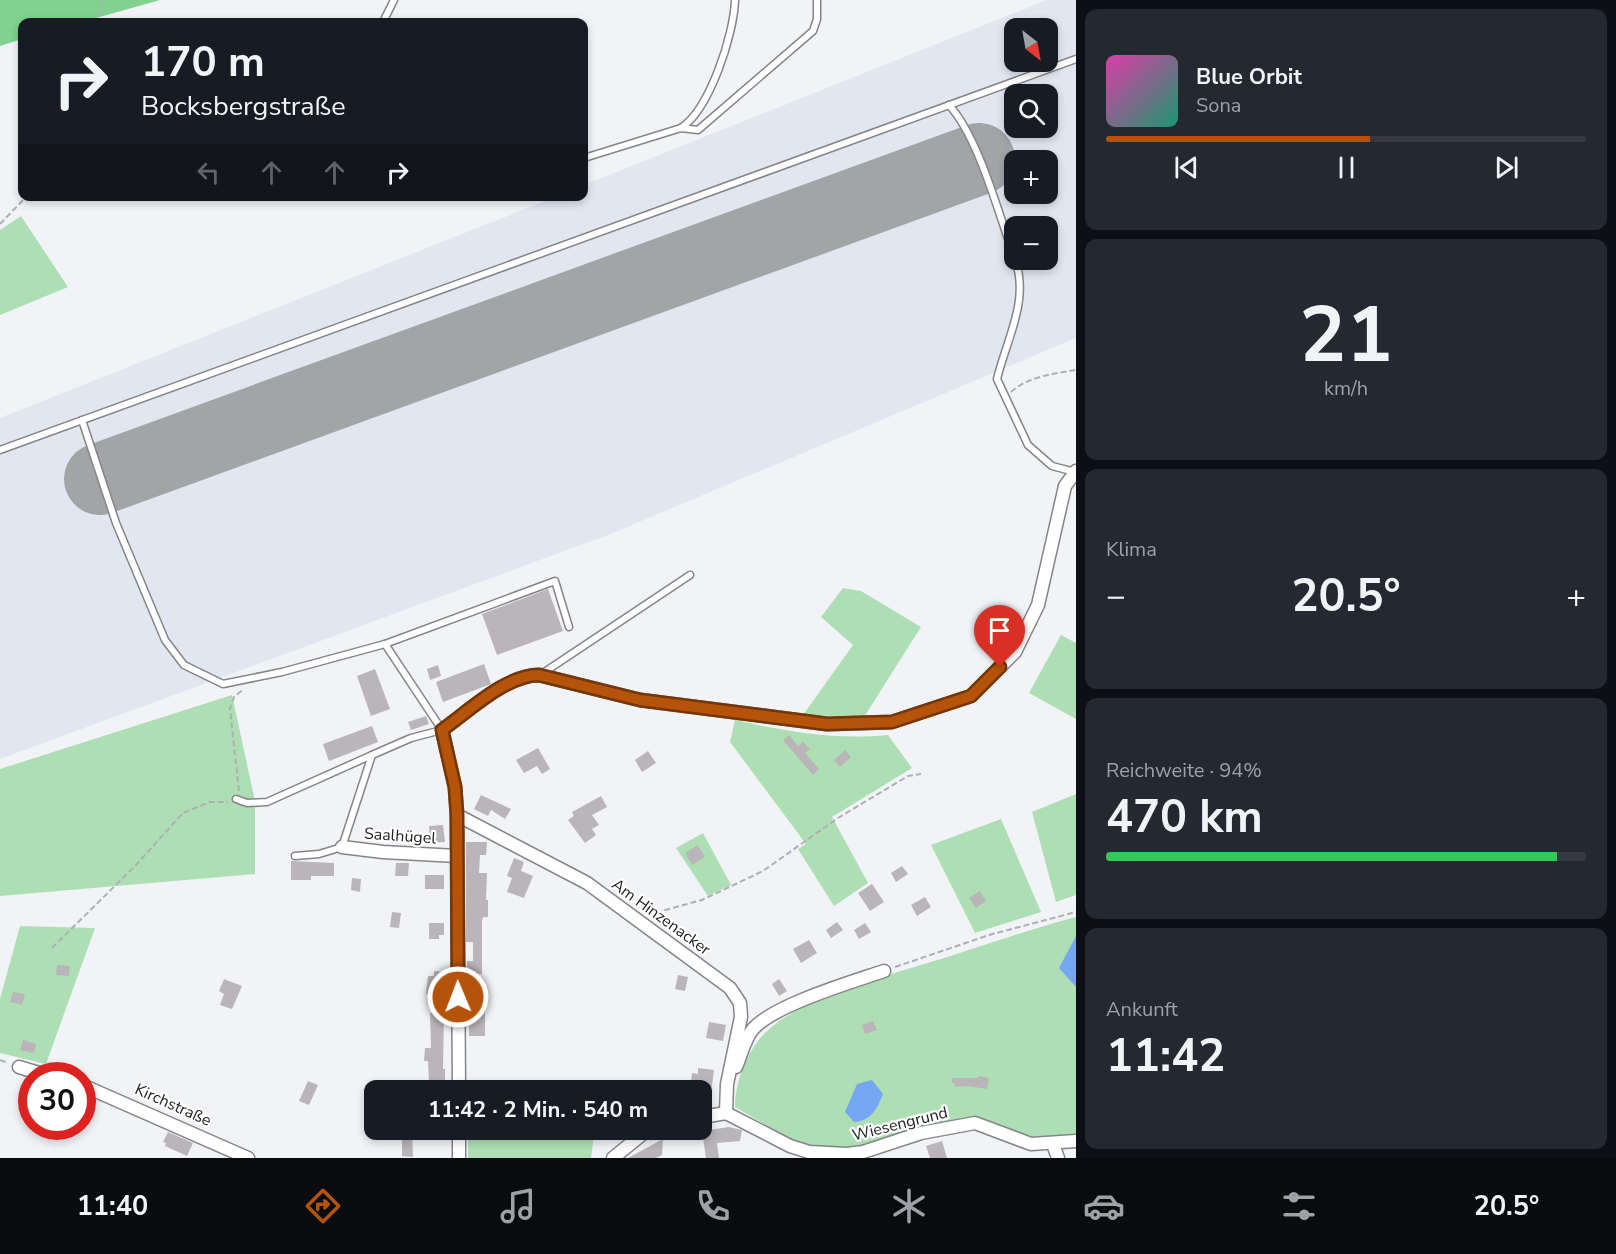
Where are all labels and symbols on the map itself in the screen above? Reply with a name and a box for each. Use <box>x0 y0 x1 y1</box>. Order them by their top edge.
north arrow <box>1004 18 1058 72</box>
pin <box>974 605 1025 667</box>
street label: Saalhügel <box>363 823 437 850</box>
street label: Am Hinzenacker <box>607 874 715 961</box>
position arrow <box>426 965 490 1029</box>
speed limit sign: 30 <box>18 1062 96 1140</box>
street label: Kirchstraße <box>131 1078 215 1132</box>
street label: Wiesengrund <box>850 1102 950 1146</box>

